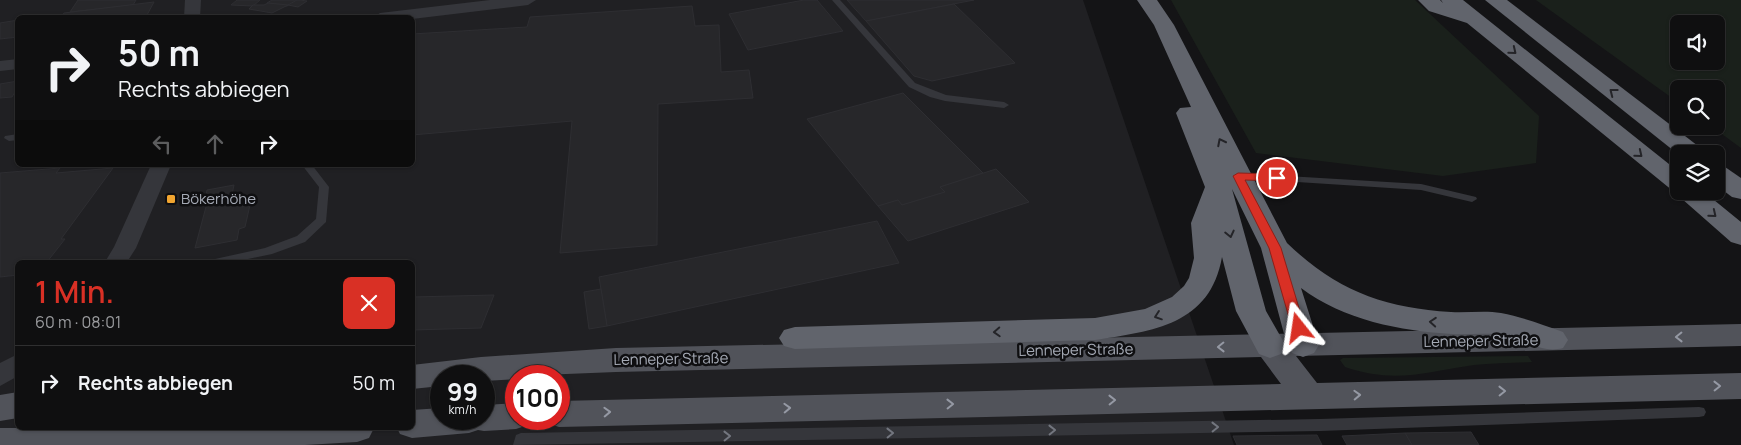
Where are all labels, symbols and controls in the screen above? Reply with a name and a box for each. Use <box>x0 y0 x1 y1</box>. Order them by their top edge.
map controls <box>1670 15 1725 200</box>
button: sound <box>1670 15 1725 70</box>
text: 50 m <box>118 29 200 77</box>
icon: right <box>35 35 100 100</box>
one-way arrow <box>1508 46 1517 55</box>
text: Rechts abbiegen <box>118 74 290 104</box>
button: search <box>1670 80 1725 135</box>
one-way arrow <box>1610 89 1619 97</box>
icon: left <box>148 130 176 158</box>
icon: ahead <box>201 130 229 158</box>
icon: right <box>254 130 282 158</box>
one-way arrow <box>1217 138 1227 147</box>
button: layers <box>1670 145 1725 200</box>
one-way arrow <box>1634 148 1643 157</box>
pin <box>1256 157 1298 199</box>
icon: arrive <box>1263 164 1291 192</box>
place label: Bökerhöhe <box>181 188 256 209</box>
marker: Bökerhöhe <box>165 193 177 205</box>
one-way arrow <box>1708 208 1717 217</box>
one-way arrow <box>1224 230 1235 239</box>
text: 1 Min. <box>35 271 114 312</box>
button: close <box>343 277 395 329</box>
position arrow <box>1272 301 1324 353</box>
one-way arrow <box>1154 310 1163 320</box>
text: 60 m · 08:01 <box>35 311 121 333</box>
one-way arrow <box>1429 316 1437 327</box>
one-way arrow <box>993 326 1001 337</box>
street label: Lenneper Straße <box>1423 329 1539 352</box>
one-way arrow <box>1674 332 1682 342</box>
street label: Lenneper Straße <box>1018 338 1134 361</box>
one-way arrow <box>1217 342 1224 352</box>
street label: Lenneper Straße <box>613 347 729 370</box>
speed limit sign: 100 <box>505 365 570 430</box>
icon: right <box>35 369 63 397</box>
text: Rechts abbiegen <box>78 370 233 396</box>
text: 50 m <box>353 370 395 396</box>
text: 99 <box>447 374 478 409</box>
one-way arrow <box>1713 381 1721 391</box>
one-way arrow <box>1498 386 1506 396</box>
one-way arrow <box>1353 389 1361 400</box>
one-way arrow <box>1109 395 1117 405</box>
one-way arrow <box>946 399 954 409</box>
text: km/h <box>449 401 476 418</box>
one-way arrow <box>784 403 792 414</box>
one-way arrow <box>604 407 612 417</box>
one-way arrow <box>1211 422 1219 432</box>
one-way arrow <box>1048 425 1056 435</box>
one-way arrow <box>886 428 894 438</box>
one-way arrow <box>724 431 731 441</box>

